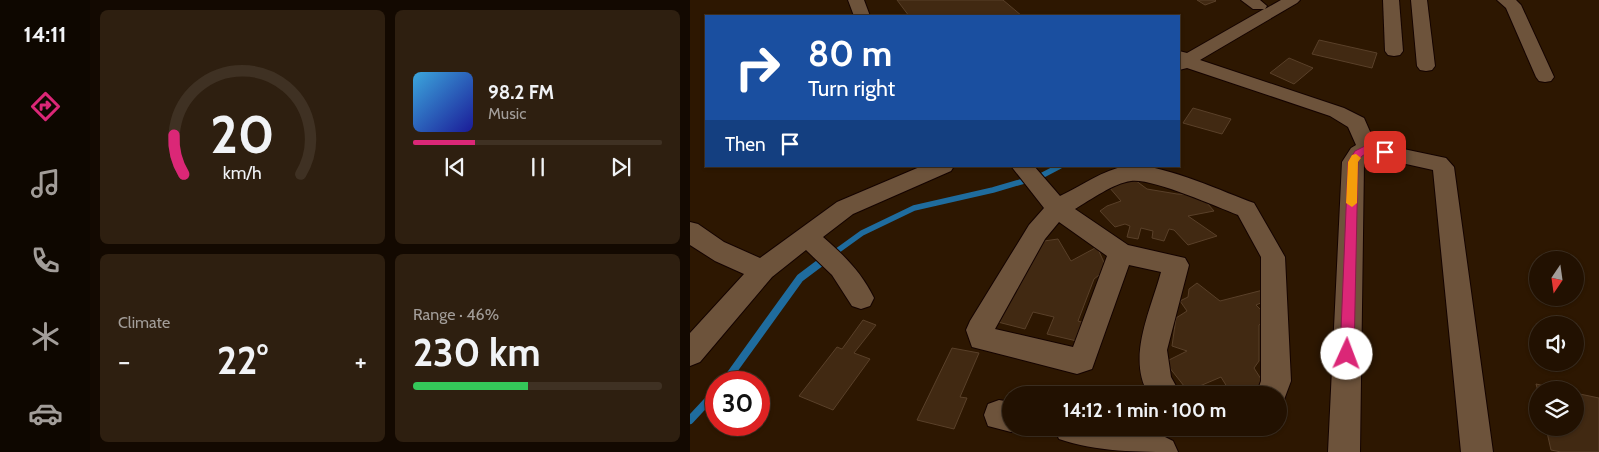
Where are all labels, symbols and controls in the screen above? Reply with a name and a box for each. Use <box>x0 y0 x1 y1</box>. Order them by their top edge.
text: 14:11 <box>24 21 66 48</box>
text: 80 m <box>808 32 892 75</box>
icon: right <box>725 35 790 100</box>
text: Turn right <box>808 75 895 102</box>
text: 98.2 FM <box>488 81 554 104</box>
icon: directions <box>28 89 63 124</box>
text: 20 <box>210 103 275 166</box>
text: Music <box>488 104 526 123</box>
icon: arrive <box>776 130 804 158</box>
pin <box>1364 131 1406 173</box>
text: Then <box>725 133 766 156</box>
icon: arrive <box>1371 138 1399 166</box>
icon: previous <box>441 153 469 181</box>
icon: pause <box>524 153 552 181</box>
icon: next <box>607 153 635 181</box>
text: km/h <box>223 162 262 183</box>
icon: music <box>28 166 63 201</box>
icon: phone <box>28 243 63 278</box>
north arrow <box>1529 251 1584 306</box>
map controls <box>1529 251 1584 436</box>
text: Range · 46% <box>413 305 499 324</box>
text: Climate <box>118 313 170 332</box>
button: sound <box>1529 316 1584 371</box>
icon: climate <box>28 319 63 354</box>
position arrow <box>1320 327 1372 379</box>
text: 230 km <box>413 329 540 376</box>
text: 22° <box>217 337 268 384</box>
text: − <box>118 344 130 378</box>
text: + <box>355 344 367 378</box>
speed limit sign: 30 <box>705 371 770 436</box>
button: layers <box>1529 381 1584 436</box>
icon: car <box>28 396 63 431</box>
text: 14:12 · 1 min · 100 m <box>1063 399 1226 422</box>

